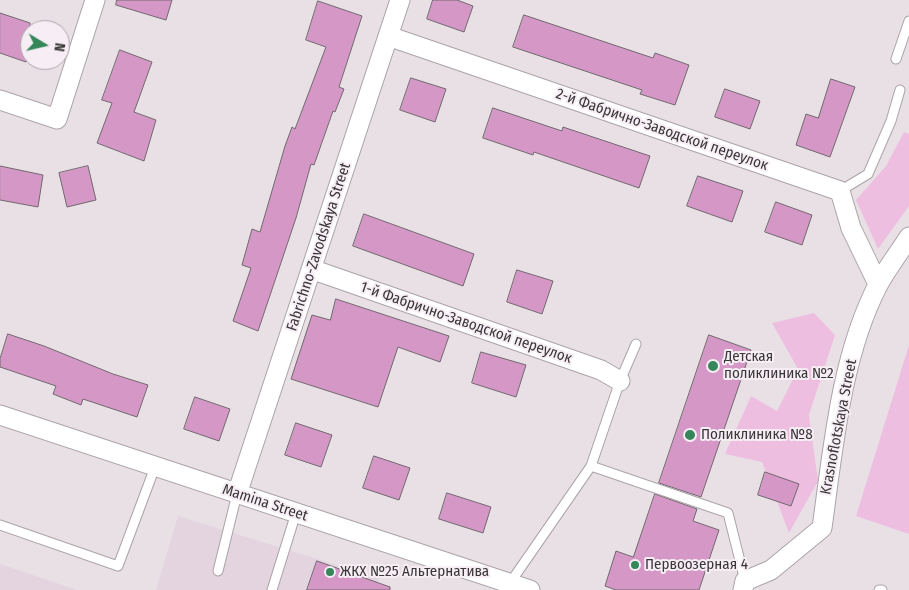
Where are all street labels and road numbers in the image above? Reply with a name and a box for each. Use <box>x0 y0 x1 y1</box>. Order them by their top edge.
street label: 2-й Фабрично-Заводской переулок <box>554 85 770 175</box>
street label: Fabrichno-Zavodskaya Street <box>283 160 355 334</box>
street label: 1-й Фабрично-Заводской переулок <box>358 278 574 368</box>
street label: Krasnoflotskaya Street <box>817 358 861 496</box>
street label: Mamina Street <box>220 481 310 525</box>

